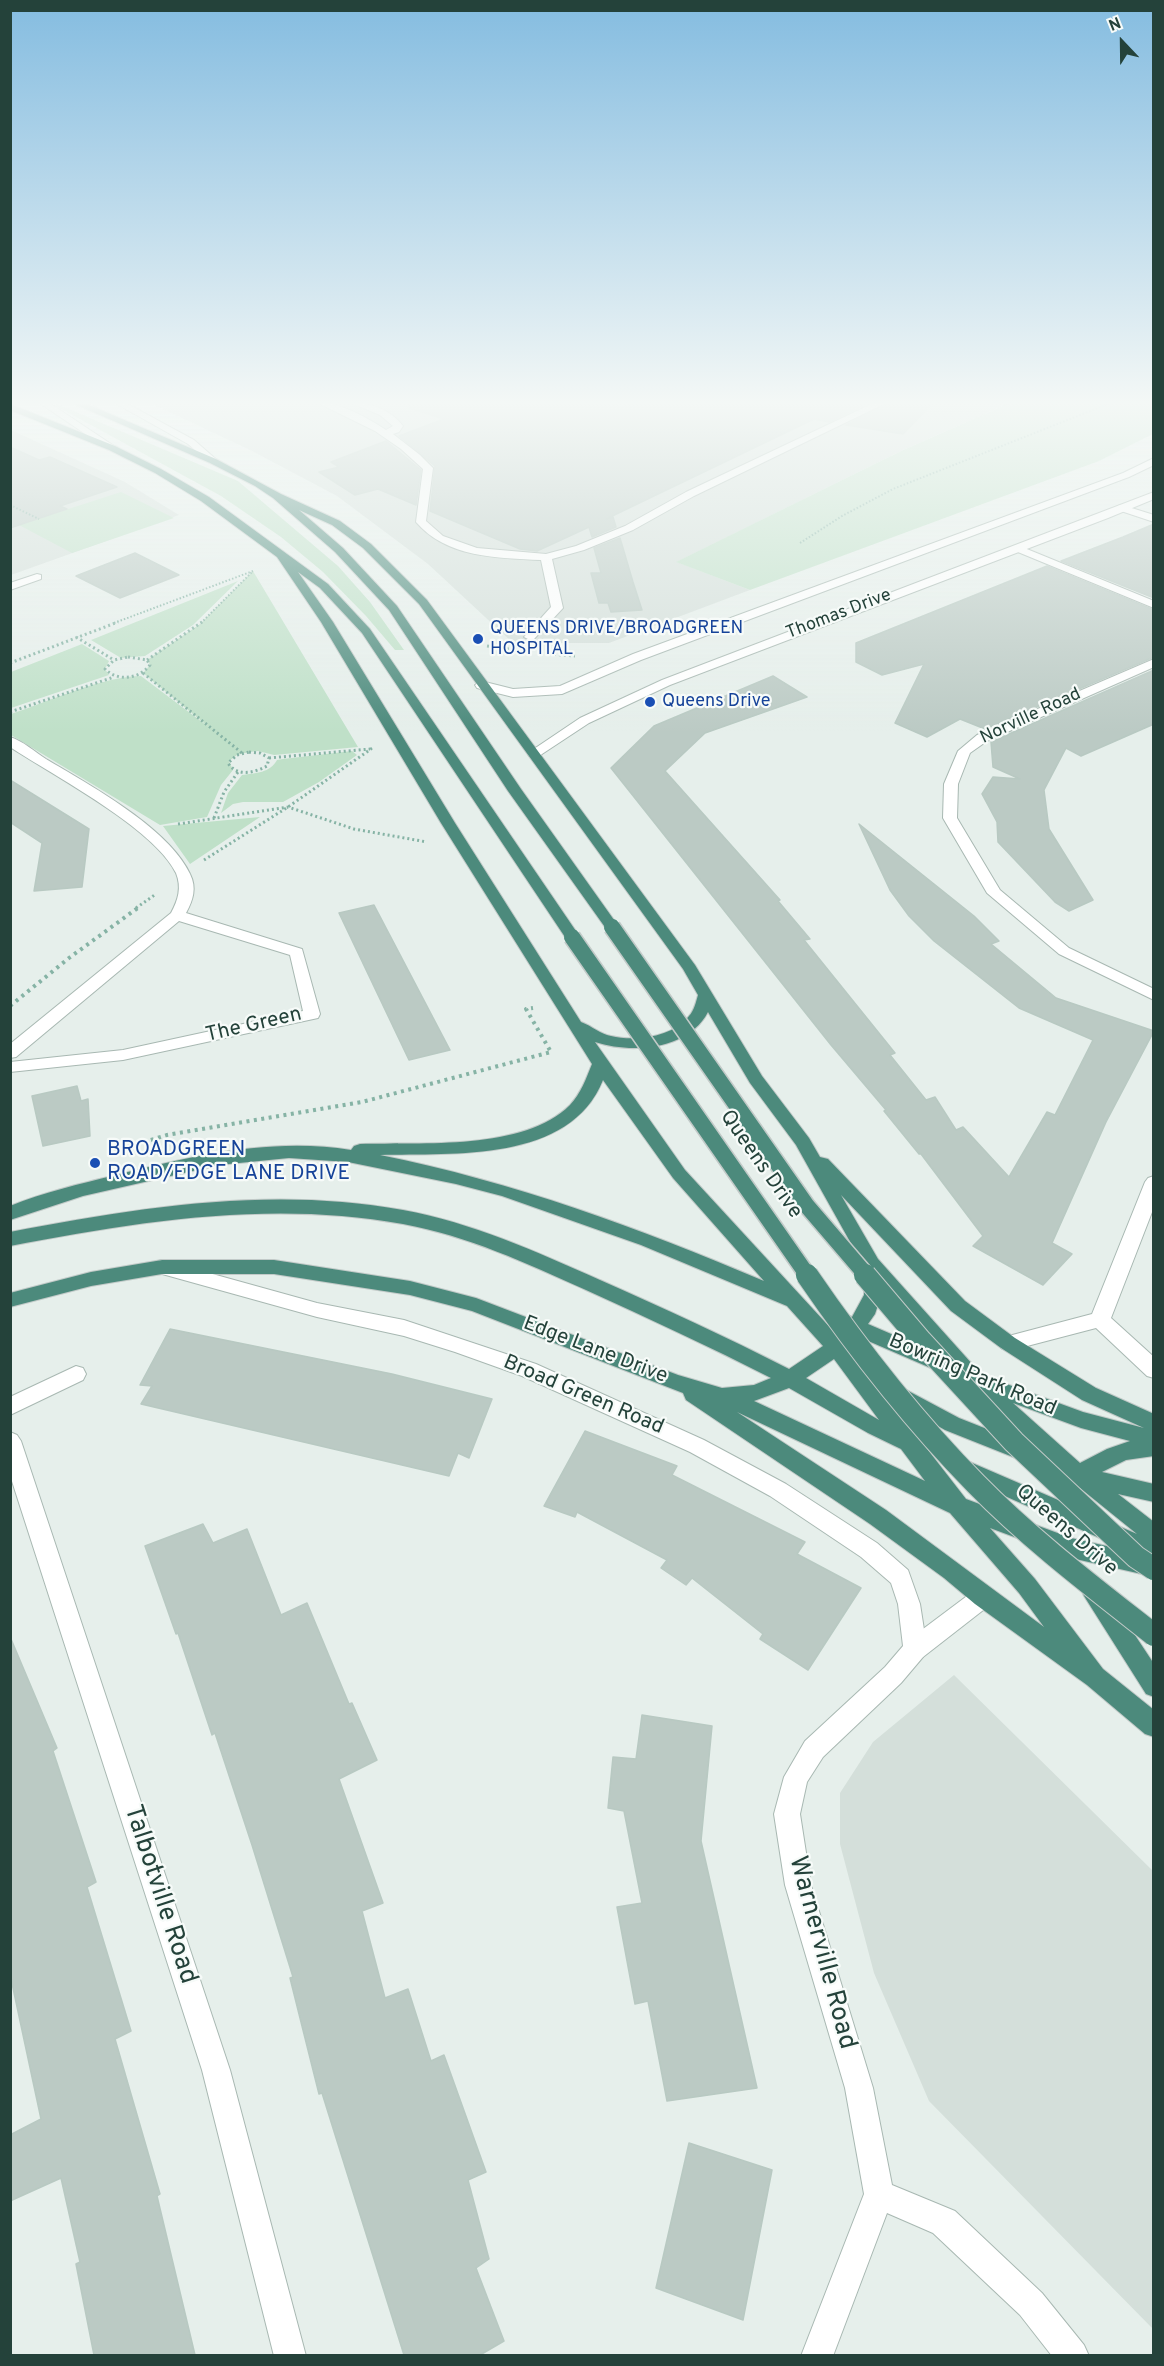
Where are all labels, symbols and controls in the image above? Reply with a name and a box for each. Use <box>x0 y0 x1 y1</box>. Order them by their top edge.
north arrow <box>1092 12 1152 72</box>
text: N <box>1106 14 1124 37</box>
street label: Thomas Drive <box>783 585 895 645</box>
place label: QUEENS DRIVE/BROADGREEN HOSPITAL <box>490 618 743 660</box>
marker: QUEENS DRIVE/BROADGREEN HOSPITAL <box>471 632 485 646</box>
street label: Norville Road <box>977 684 1085 750</box>
place label: Queens Drive <box>662 691 771 713</box>
marker: Queens Drive <box>643 695 657 709</box>
street label: The Green <box>204 1003 304 1049</box>
street label: Queens Drive <box>713 1106 807 1224</box>
place label: BROADGREEN ROAD/EDGE LANE DRIVE <box>107 1138 350 1188</box>
marker: BROADGREEN ROAD/EDGE LANE DRIVE <box>88 1156 102 1170</box>
street label: Edge Lane Drive <box>519 1312 671 1390</box>
street label: Bowring Park Road <box>884 1329 1060 1423</box>
street label: Broad Green Road <box>499 1351 667 1441</box>
street label: Queens Drive <box>1010 1480 1122 1582</box>
street label: Talbotville Road <box>115 1802 203 1988</box>
street label: Warnerville Road <box>780 1853 862 2053</box>

